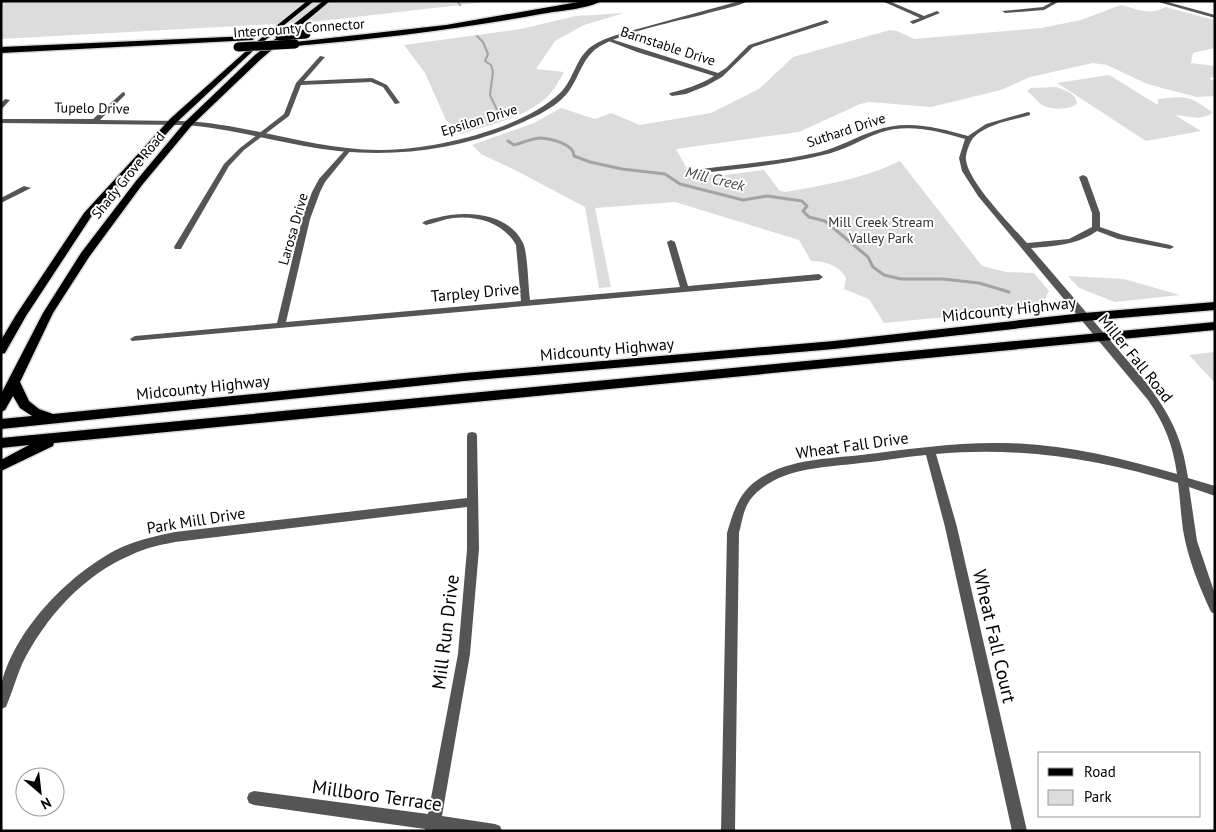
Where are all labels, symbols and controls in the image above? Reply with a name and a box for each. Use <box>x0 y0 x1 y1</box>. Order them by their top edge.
street label: Intercounty Connector <box>233 14 366 42</box>
street label: Barnstable Drive <box>618 22 718 70</box>
street label: Tupelo Drive <box>54 98 130 118</box>
street label: Epsilon Drive <box>439 100 519 140</box>
street label: Suthard Drive <box>804 109 888 151</box>
street label: Shady Grove Road <box>87 128 169 222</box>
water label: Mill Creek <box>683 162 748 195</box>
street label: Larosa Drive <box>274 191 312 267</box>
park label: Mill Creek Stream Valley Park <box>828 213 934 247</box>
street label: Tarpley Drive <box>430 278 520 306</box>
street label: Midcounty Highway <box>941 292 1077 326</box>
street label: Miller Fall Road <box>1094 310 1178 406</box>
street label: Midcounty Highway <box>539 333 675 365</box>
street label: Midcounty Highway <box>135 370 271 404</box>
street label: Wheat Fall Drive <box>794 427 910 463</box>
street label: Park Mill Drive <box>145 502 247 538</box>
street label: Wheat Fall Court <box>968 567 1022 706</box>
street label: Mill Run Drive <box>426 573 464 691</box>
legend <box>1038 752 1201 817</box>
text: Road <box>1084 762 1116 781</box>
north arrow <box>15 767 65 817</box>
street label: Millboro Terrace <box>311 774 443 816</box>
text: Park <box>1084 787 1112 806</box>
text: N <box>38 793 54 814</box>

